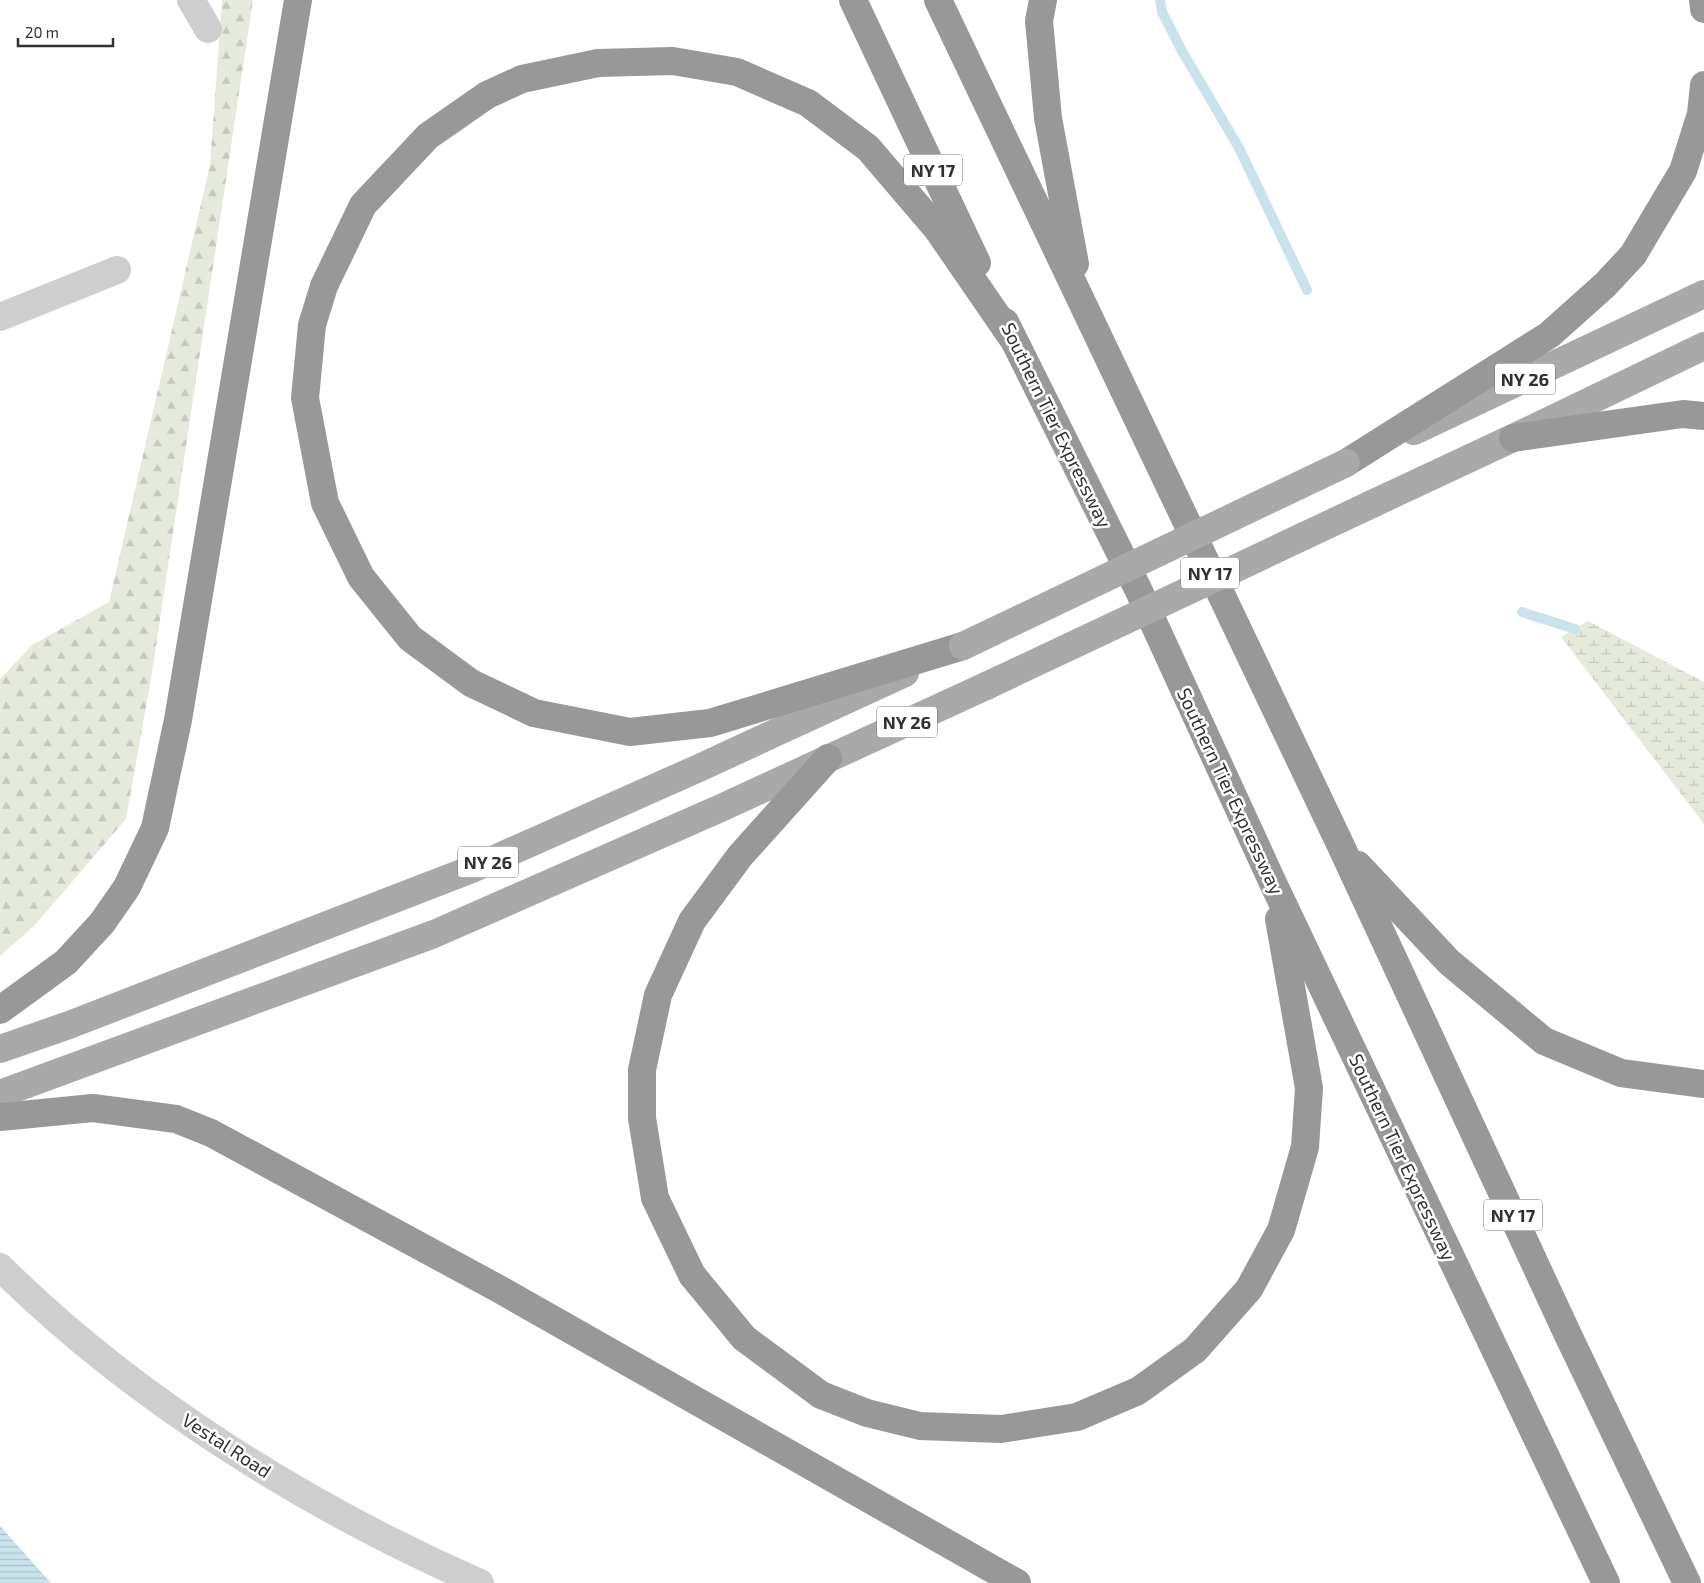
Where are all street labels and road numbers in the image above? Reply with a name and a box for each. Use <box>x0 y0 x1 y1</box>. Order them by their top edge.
road number: NY 17 <box>904 154 962 186</box>
street label: Southern Tier Expressway <box>997 319 1117 531</box>
road number: NY 26 <box>1495 364 1555 394</box>
road number: NY 17 <box>1181 558 1239 588</box>
street label: Southern Tier Expressway <box>1173 684 1289 898</box>
road number: NY 26 <box>877 706 937 738</box>
road number: NY 26 <box>458 846 518 878</box>
street label: Southern Tier Expressway <box>1345 1050 1461 1264</box>
road number: NY 17 <box>1484 1200 1542 1230</box>
street label: Vestal Road <box>178 1408 276 1482</box>

